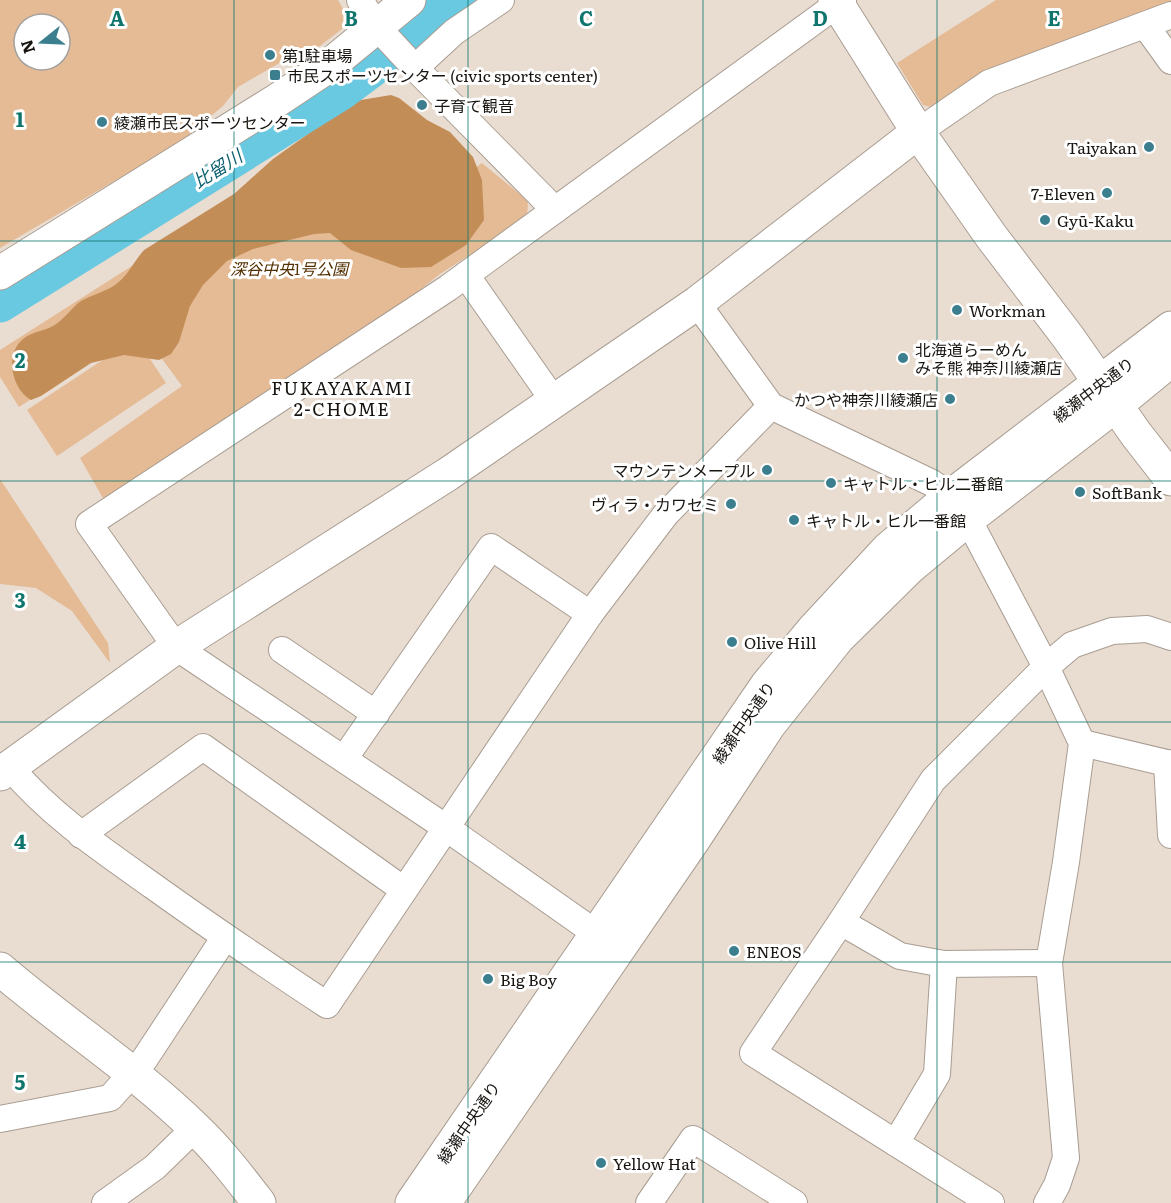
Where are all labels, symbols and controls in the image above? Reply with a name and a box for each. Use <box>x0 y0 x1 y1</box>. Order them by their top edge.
text: A <box>109 2 125 32</box>
text: B <box>344 2 358 32</box>
text: C <box>579 2 593 32</box>
text: D <box>812 2 828 32</box>
text: E <box>1047 2 1061 32</box>
north arrow <box>12 12 72 72</box>
text: N <box>13 37 40 57</box>
place label: 第1駐車場 <box>282 43 353 67</box>
marker: 第1駐車場 <box>263 48 277 62</box>
place label: 市民スポーツセンター (civic sports center) <box>287 63 598 87</box>
marker: 市民スポーツセンター (civic sports center) <box>268 68 282 82</box>
place label: 子育て観音 <box>434 93 514 117</box>
marker: 子育て観音 <box>415 98 429 112</box>
text: 1 <box>16 103 24 133</box>
place label: 綾瀬市民スポーツセンター <box>114 110 306 134</box>
marker: 綾瀬市民スポーツセンター <box>95 115 109 129</box>
place label: Taiyakan <box>1066 135 1137 159</box>
marker: Taiyakan <box>1142 140 1156 154</box>
water label: 比留川 <box>187 141 249 194</box>
place label: 7-Eleven <box>1031 181 1095 205</box>
marker: 7-Eleven <box>1100 186 1114 200</box>
place label: Gyū-Kaku <box>1057 208 1134 232</box>
marker: Gyū-Kaku <box>1038 213 1052 227</box>
park label: 深谷中央1号公園 <box>230 256 350 280</box>
place label: Workman <box>969 298 1046 322</box>
marker: Workman <box>950 303 964 317</box>
place label: 北海道らーめん みそ熊 神奈川綾瀬店 <box>915 337 1062 379</box>
text: 2 <box>15 344 26 374</box>
marker: 北海道らーめん みそ熊 神奈川綾瀬店 <box>896 351 910 365</box>
street label: 綾瀬中央通り <box>1047 351 1139 427</box>
district label: FUKAYAKAMI 2-CHOME <box>271 374 413 422</box>
place label: かつや神奈川綾瀬店 <box>794 387 938 411</box>
marker: かつや神奈川綾瀬店 <box>943 392 957 406</box>
place label: マウンテンメープル <box>612 458 755 482</box>
marker: マウンテンメープル <box>760 463 774 477</box>
place label: キャトル・ヒル二番館 <box>843 471 1003 495</box>
marker: キャトル・ヒル二番館 <box>824 476 838 490</box>
place label: SoftBank <box>1092 480 1162 504</box>
marker: SoftBank <box>1073 485 1087 499</box>
place label: ヴィラ・カワセミ <box>591 492 719 516</box>
marker: ヴィラ・カワセミ <box>724 497 738 511</box>
place label: キャトル・ヒル一番館 <box>806 508 966 532</box>
marker: キャトル・ヒル一番館 <box>787 513 801 527</box>
text: 3 <box>14 584 26 614</box>
place label: Olive Hill <box>744 630 816 654</box>
marker: Olive Hill <box>725 635 739 649</box>
street label: 綾瀬中央通り <box>706 676 780 768</box>
text: 4 <box>14 825 26 855</box>
place label: ENEOS <box>746 939 801 963</box>
marker: ENEOS <box>727 944 741 958</box>
place label: Big Boy <box>500 967 558 991</box>
marker: Big Boy <box>481 972 495 986</box>
text: 5 <box>15 1066 26 1096</box>
street label: 綾瀬中央通り <box>431 1076 505 1168</box>
place label: Yellow Hat <box>613 1151 696 1175</box>
marker: Yellow Hat <box>594 1156 608 1170</box>

